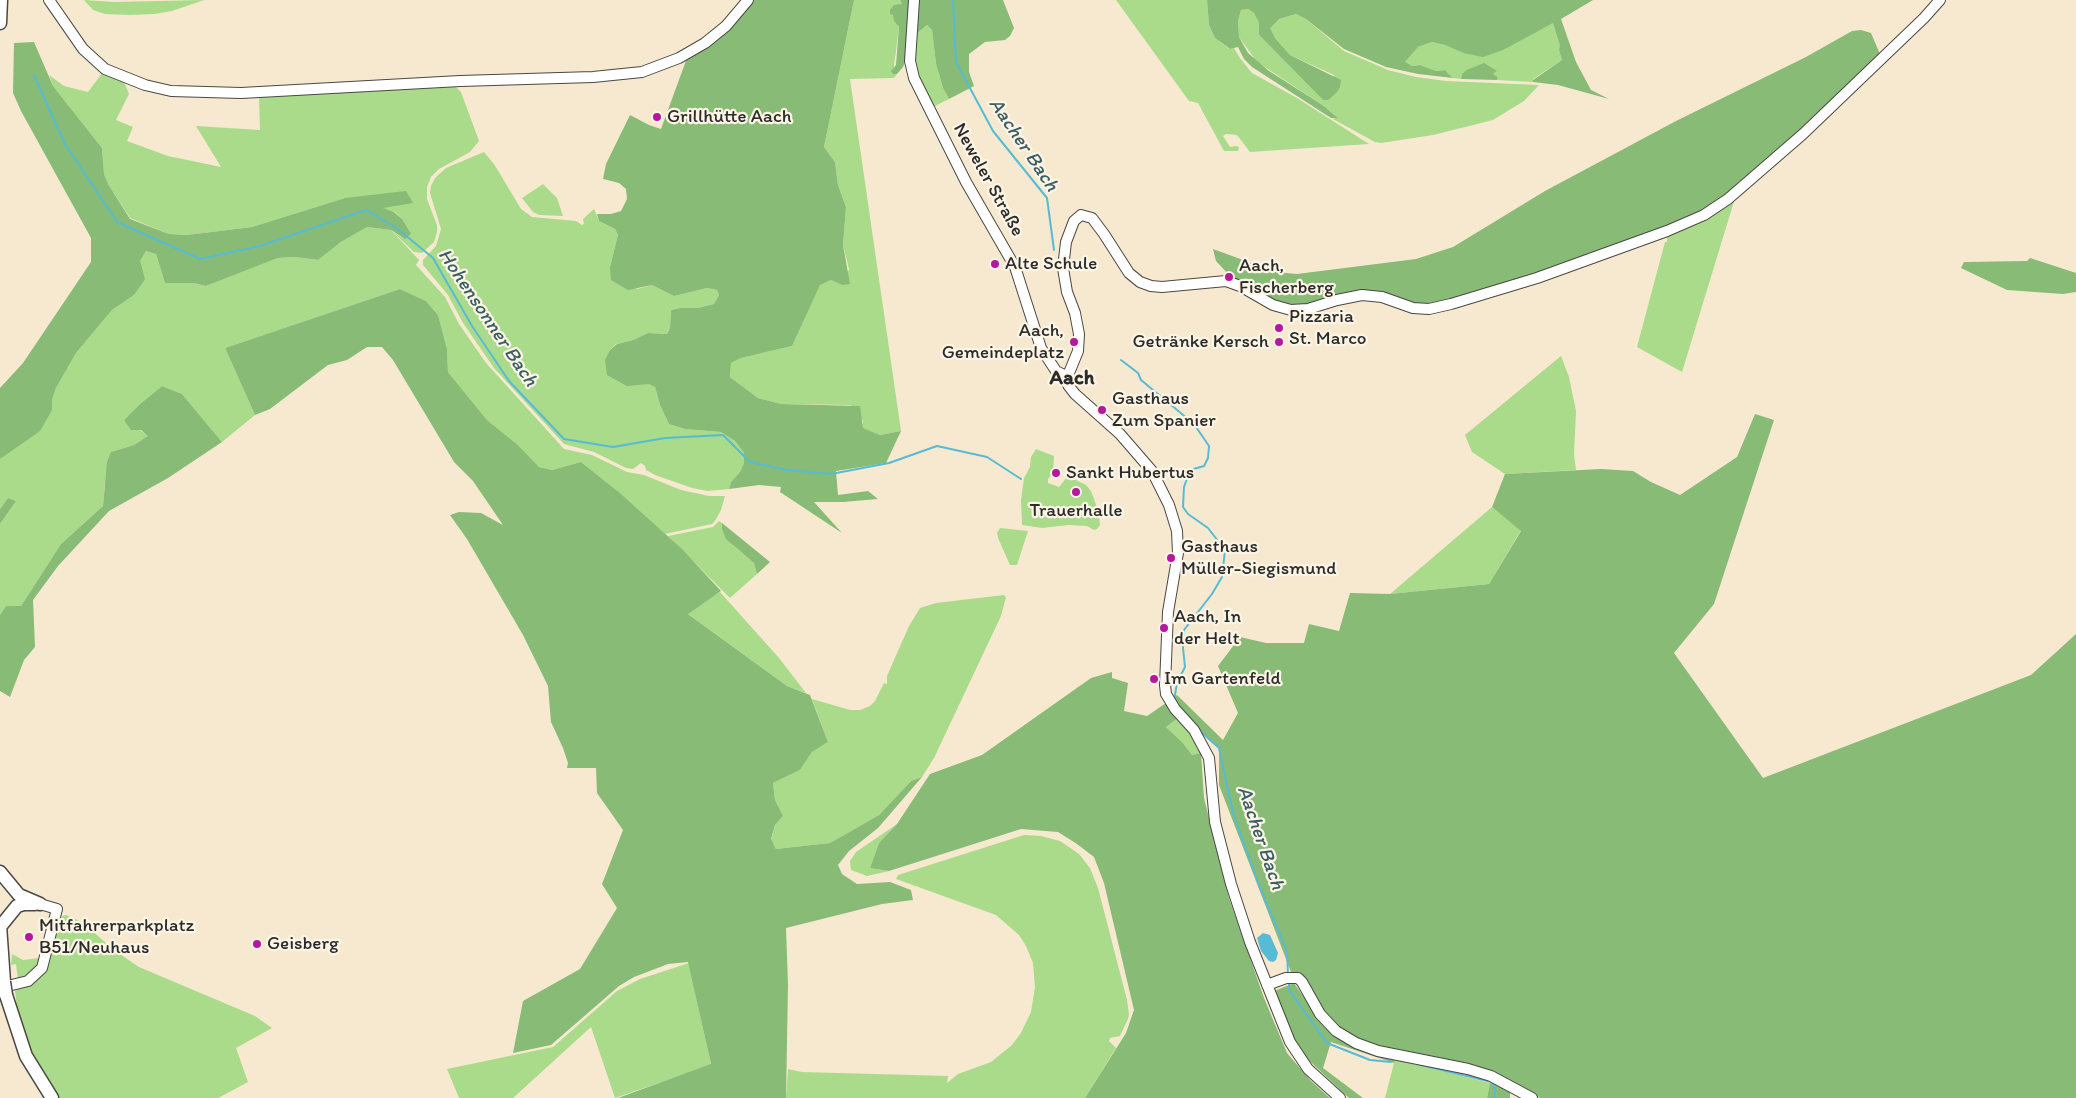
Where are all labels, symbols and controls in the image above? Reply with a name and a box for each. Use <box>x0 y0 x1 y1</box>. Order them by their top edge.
water label: Aacher Bach <box>983 94 1063 196</box>
place label: Grillhütte Aach <box>667 106 792 128</box>
marker: Grillhütte Aach <box>651 111 663 123</box>
street label: Neweler Straße <box>948 119 1028 241</box>
water label: Hohensonner Bach <box>432 245 542 391</box>
place label: Alte Schule <box>1005 253 1097 275</box>
place label: Aach, Fischerberg <box>1239 255 1334 299</box>
marker: Alte Schule <box>989 258 1001 270</box>
marker: Aach, Fischerberg <box>1223 271 1235 283</box>
place label: Pizzaria St. Marco <box>1289 306 1366 350</box>
place label: Aach, Gemeindeplatz <box>942 320 1064 364</box>
marker: Pizzaria St. Marco <box>1273 322 1285 334</box>
place label: Getränke Kersch <box>1133 331 1269 353</box>
marker: Aach, Gemeindeplatz <box>1068 336 1080 348</box>
marker: Getränke Kersch <box>1273 336 1285 348</box>
district label: Aach <box>1050 366 1094 392</box>
place label: Gasthaus Zum Spanier <box>1112 388 1216 432</box>
marker: Gasthaus Zum Spanier <box>1096 404 1108 416</box>
place label: Sankt Hubertus <box>1066 462 1194 484</box>
marker: Sankt Hubertus <box>1050 467 1062 479</box>
marker: Trauerhalle <box>1070 486 1082 498</box>
place label: Trauerhalle <box>1029 500 1123 522</box>
place label: Gasthaus Müller-Siegismund <box>1181 536 1336 580</box>
marker: Gasthaus Müller-Siegismund <box>1165 552 1177 564</box>
place label: Aach, In der Helt <box>1174 606 1241 650</box>
marker: Aach, In der Helt <box>1158 622 1170 634</box>
place label: Im Gartenfeld <box>1164 668 1281 690</box>
marker: Im Gartenfeld <box>1148 673 1160 685</box>
water label: Aacher Bach <box>1231 783 1289 893</box>
place label: Mitfahrerparkplatz B51/Neuhaus <box>39 915 194 959</box>
marker: Mitfahrerparkplatz B51/Neuhaus <box>23 931 35 943</box>
place label: Geisberg <box>267 933 339 955</box>
marker: Geisberg <box>251 938 263 950</box>

